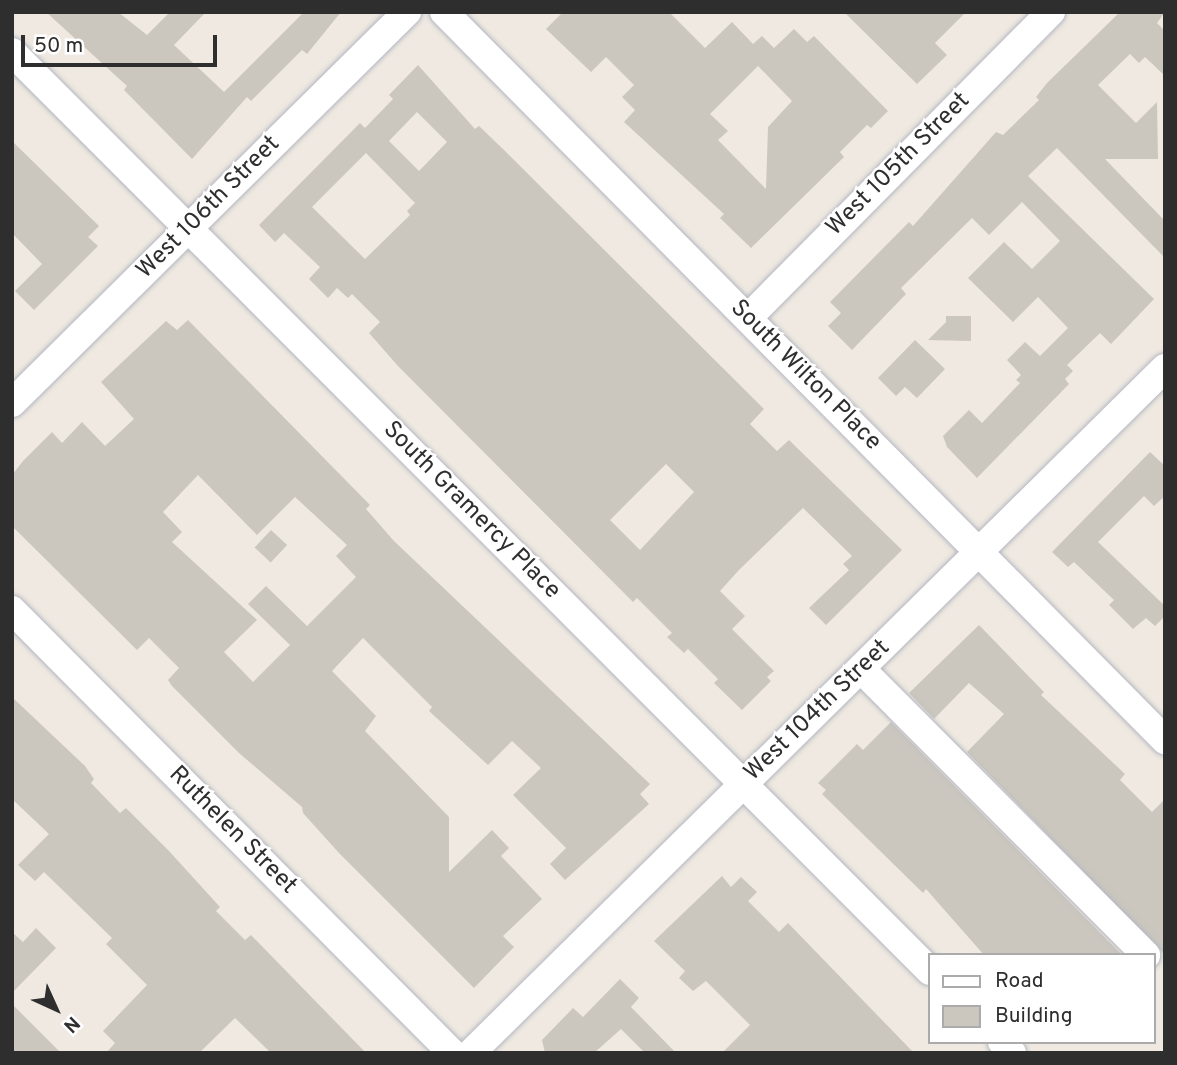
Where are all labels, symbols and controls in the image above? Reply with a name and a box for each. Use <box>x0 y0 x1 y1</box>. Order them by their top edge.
scale bar <box>24 21 220 65</box>
text: 50 m <box>34 33 83 60</box>
street label: West 105th Street <box>821 87 977 243</box>
street label: West 106th Street <box>131 130 287 286</box>
street label: South Wilton Place <box>723 294 887 458</box>
street label: South Gramercy Place <box>376 416 566 606</box>
street label: West 104th Street <box>739 634 897 788</box>
street label: Ruthelen Street <box>162 761 302 901</box>
legend <box>928 953 1156 1044</box>
text: Road <box>995 968 1044 995</box>
north arrow <box>21 974 91 1044</box>
text: Building <box>995 1003 1073 1030</box>
text: N <box>58 1011 84 1037</box>

